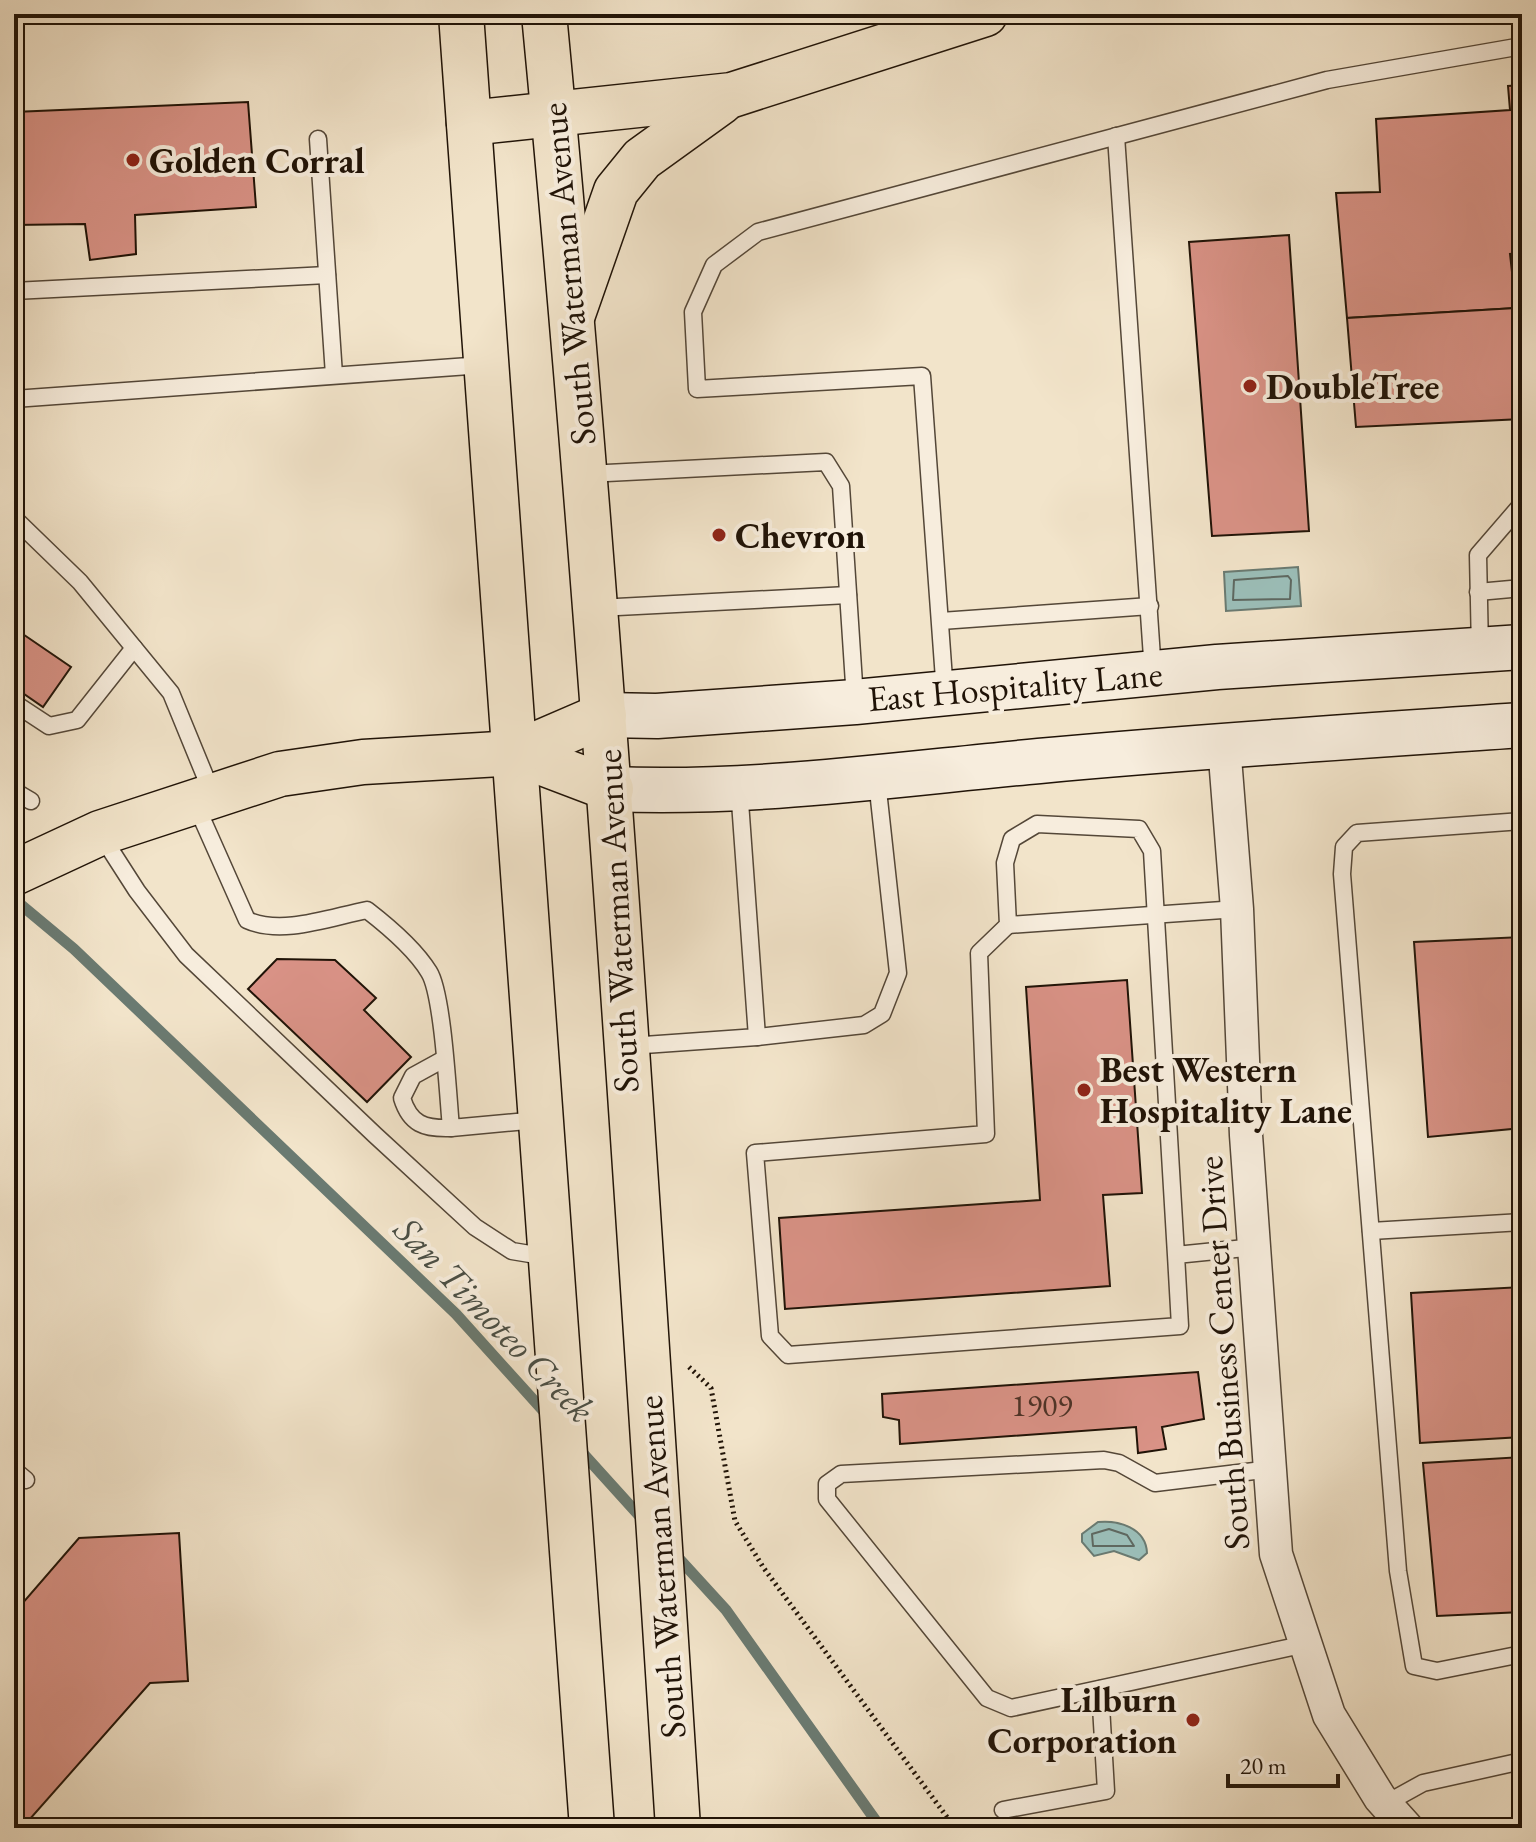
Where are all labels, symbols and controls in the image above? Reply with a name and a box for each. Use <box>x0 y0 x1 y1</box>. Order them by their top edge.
street label: South Waterman Avenue <box>530 101 606 447</box>
place label: Golden Corral <box>149 137 365 184</box>
marker: Golden Corral <box>124 151 142 169</box>
place label: DoubleTree <box>1266 363 1439 410</box>
marker: DoubleTree <box>1241 377 1259 395</box>
place label: Chevron <box>735 512 866 559</box>
marker: Chevron <box>710 526 728 544</box>
street label: East Hospitality Lane <box>866 650 1164 722</box>
street label: South Waterman Avenue <box>585 748 649 1094</box>
place label: Best Western Hospitality Lane <box>1100 1046 1352 1134</box>
marker: Best Western Hospitality Lane <box>1075 1081 1093 1099</box>
street label: South Business Center Drive <box>1186 1154 1260 1552</box>
water label: San Timoteo Creek <box>383 1205 606 1433</box>
house number: 1909 <box>1011 1384 1073 1426</box>
street label: South Waterman Avenue <box>626 1394 696 1740</box>
place label: Lilburn Corporation <box>987 1676 1177 1764</box>
marker: Lilburn Corporation <box>1184 1711 1202 1729</box>
scale bar <box>1228 1738 1338 1788</box>
text: 20 m <box>1240 1750 1287 1781</box>

